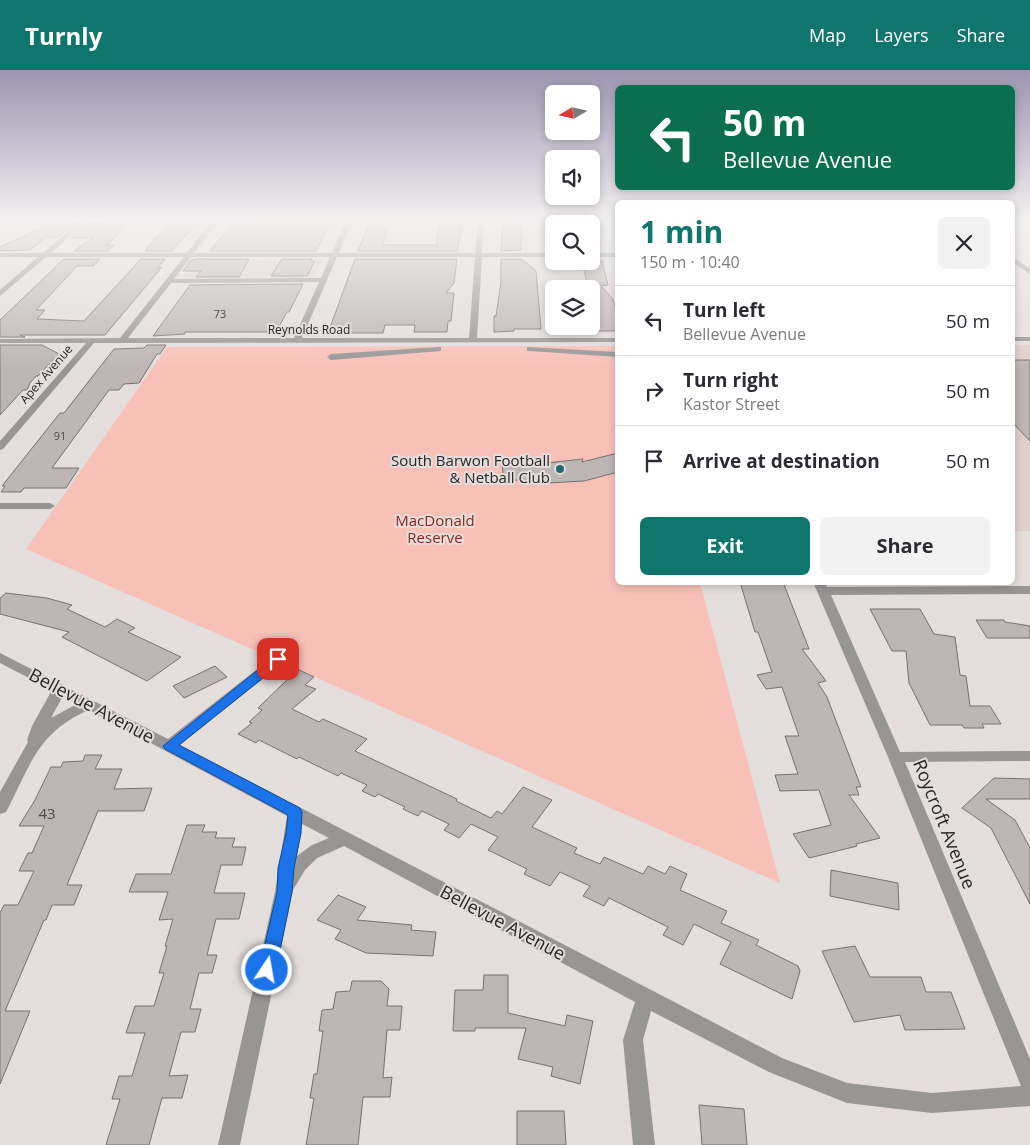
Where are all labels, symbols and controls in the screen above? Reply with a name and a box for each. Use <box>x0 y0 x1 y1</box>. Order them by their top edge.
text: Turnly <box>25 19 102 52</box>
text: Map <box>809 23 846 47</box>
text: Layers <box>874 23 929 47</box>
text: Share <box>957 23 1005 47</box>
north arrow <box>545 85 600 140</box>
map controls <box>545 85 600 335</box>
text: 50 m <box>723 99 806 146</box>
icon: left <box>640 105 705 170</box>
text: Bellevue Avenue <box>723 144 892 174</box>
button: sound <box>545 150 600 205</box>
text: 1 min <box>640 211 723 252</box>
button: search <box>545 215 600 270</box>
button: close <box>938 217 990 269</box>
text: 150 m · 10:40 <box>640 251 740 273</box>
button: layers <box>545 280 600 335</box>
text: Turn left <box>683 297 765 323</box>
house number: 73 <box>214 306 226 321</box>
icon: left <box>640 307 668 335</box>
text: 50 m <box>946 308 990 334</box>
street label: Reynolds Road <box>268 321 350 338</box>
text: Bellevue Avenue <box>683 323 806 345</box>
street label: Apex Avenue <box>16 341 76 407</box>
text: Turn right <box>683 367 778 393</box>
icon: right <box>640 377 668 405</box>
text: 50 m <box>946 378 990 404</box>
text: Kastor Street <box>683 393 780 415</box>
house number: 91 <box>54 428 66 443</box>
icon: arrive <box>640 447 668 475</box>
text: Arrive at destination <box>683 448 880 474</box>
text: 50 m <box>946 448 990 474</box>
place label: South Barwon Football & Netball Club <box>391 450 550 487</box>
marker: South Barwon Football & Netball Club <box>554 463 566 475</box>
park label: MacDonald Reserve <box>395 510 475 547</box>
button: Exit <box>640 517 810 575</box>
button: Share <box>820 517 990 575</box>
pin <box>257 638 299 680</box>
icon: arrive <box>264 645 292 673</box>
street label: Bellevue Avenue <box>25 662 159 748</box>
street label: Roycroft Avenue <box>908 756 982 892</box>
house number: 43 <box>38 803 56 823</box>
street label: Bellevue Avenue <box>436 879 570 965</box>
position arrow <box>240 943 292 995</box>

